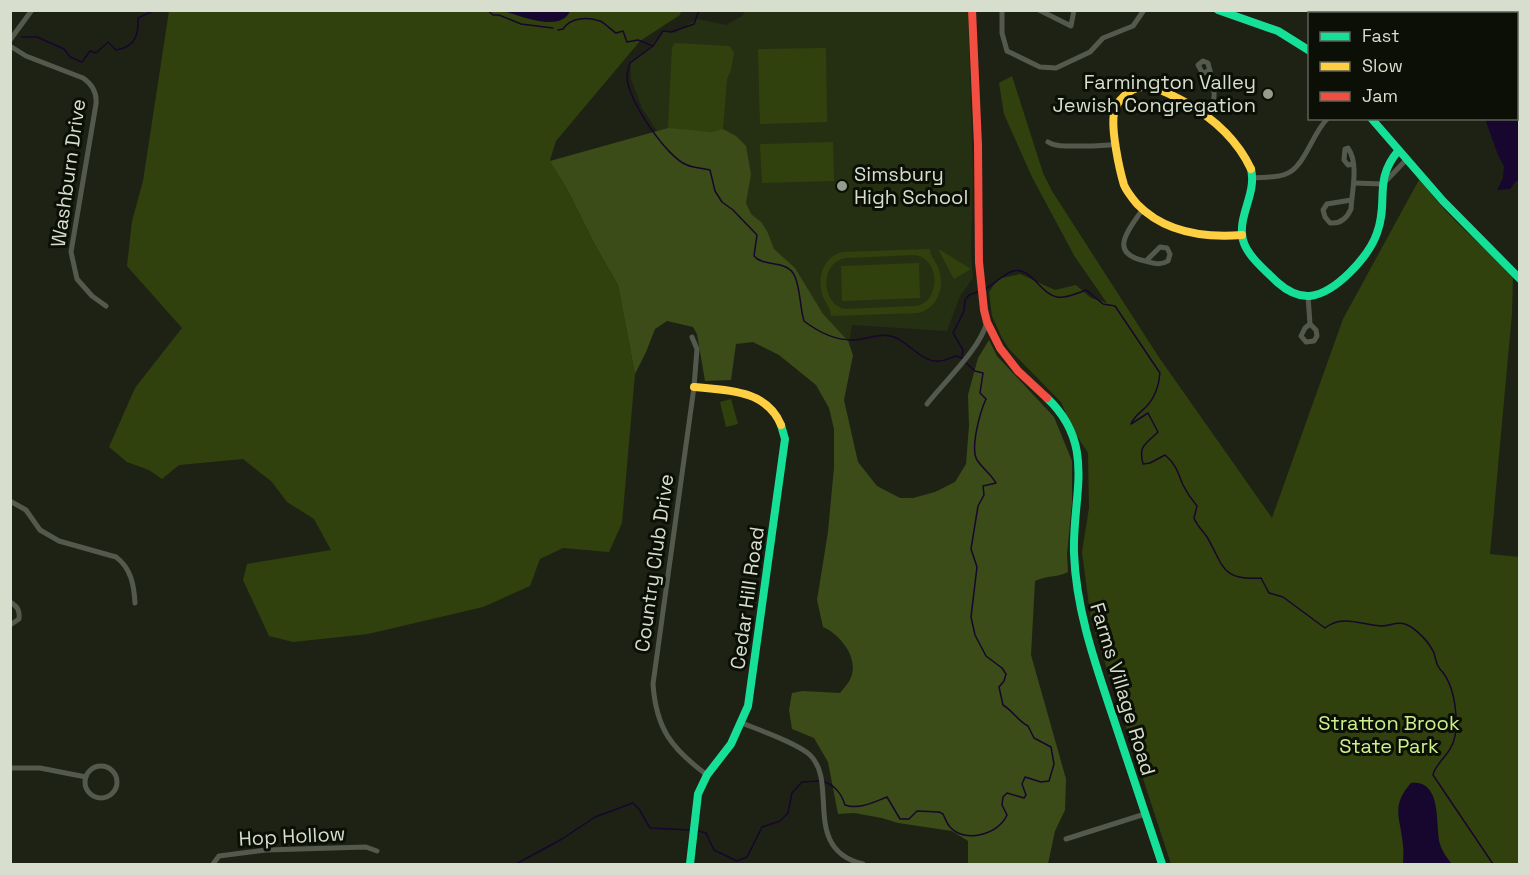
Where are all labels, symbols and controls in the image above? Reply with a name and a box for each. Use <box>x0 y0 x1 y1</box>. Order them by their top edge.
legend <box>1308 12 1518 120</box>
text: Fast <box>1362 24 1399 47</box>
text: Slow <box>1362 54 1403 77</box>
place label: Farmington Valley Jewish Congregation <box>1052 69 1256 118</box>
text: Jam <box>1362 84 1398 107</box>
marker: Farmington Valley Jewish Congregation <box>1261 87 1275 101</box>
street label: Washburn Drive <box>45 97 91 249</box>
place label: Simsbury High School <box>854 161 968 210</box>
marker: Simsbury High School <box>835 179 849 193</box>
street label: Country Club Drive <box>629 472 679 654</box>
street label: Cedar Hill Road <box>724 525 770 671</box>
street label: Farms Village Road <box>1084 599 1162 779</box>
park label: Stratton Brook State Park <box>1318 710 1460 759</box>
street label: Hop Hollow <box>238 820 346 852</box>

